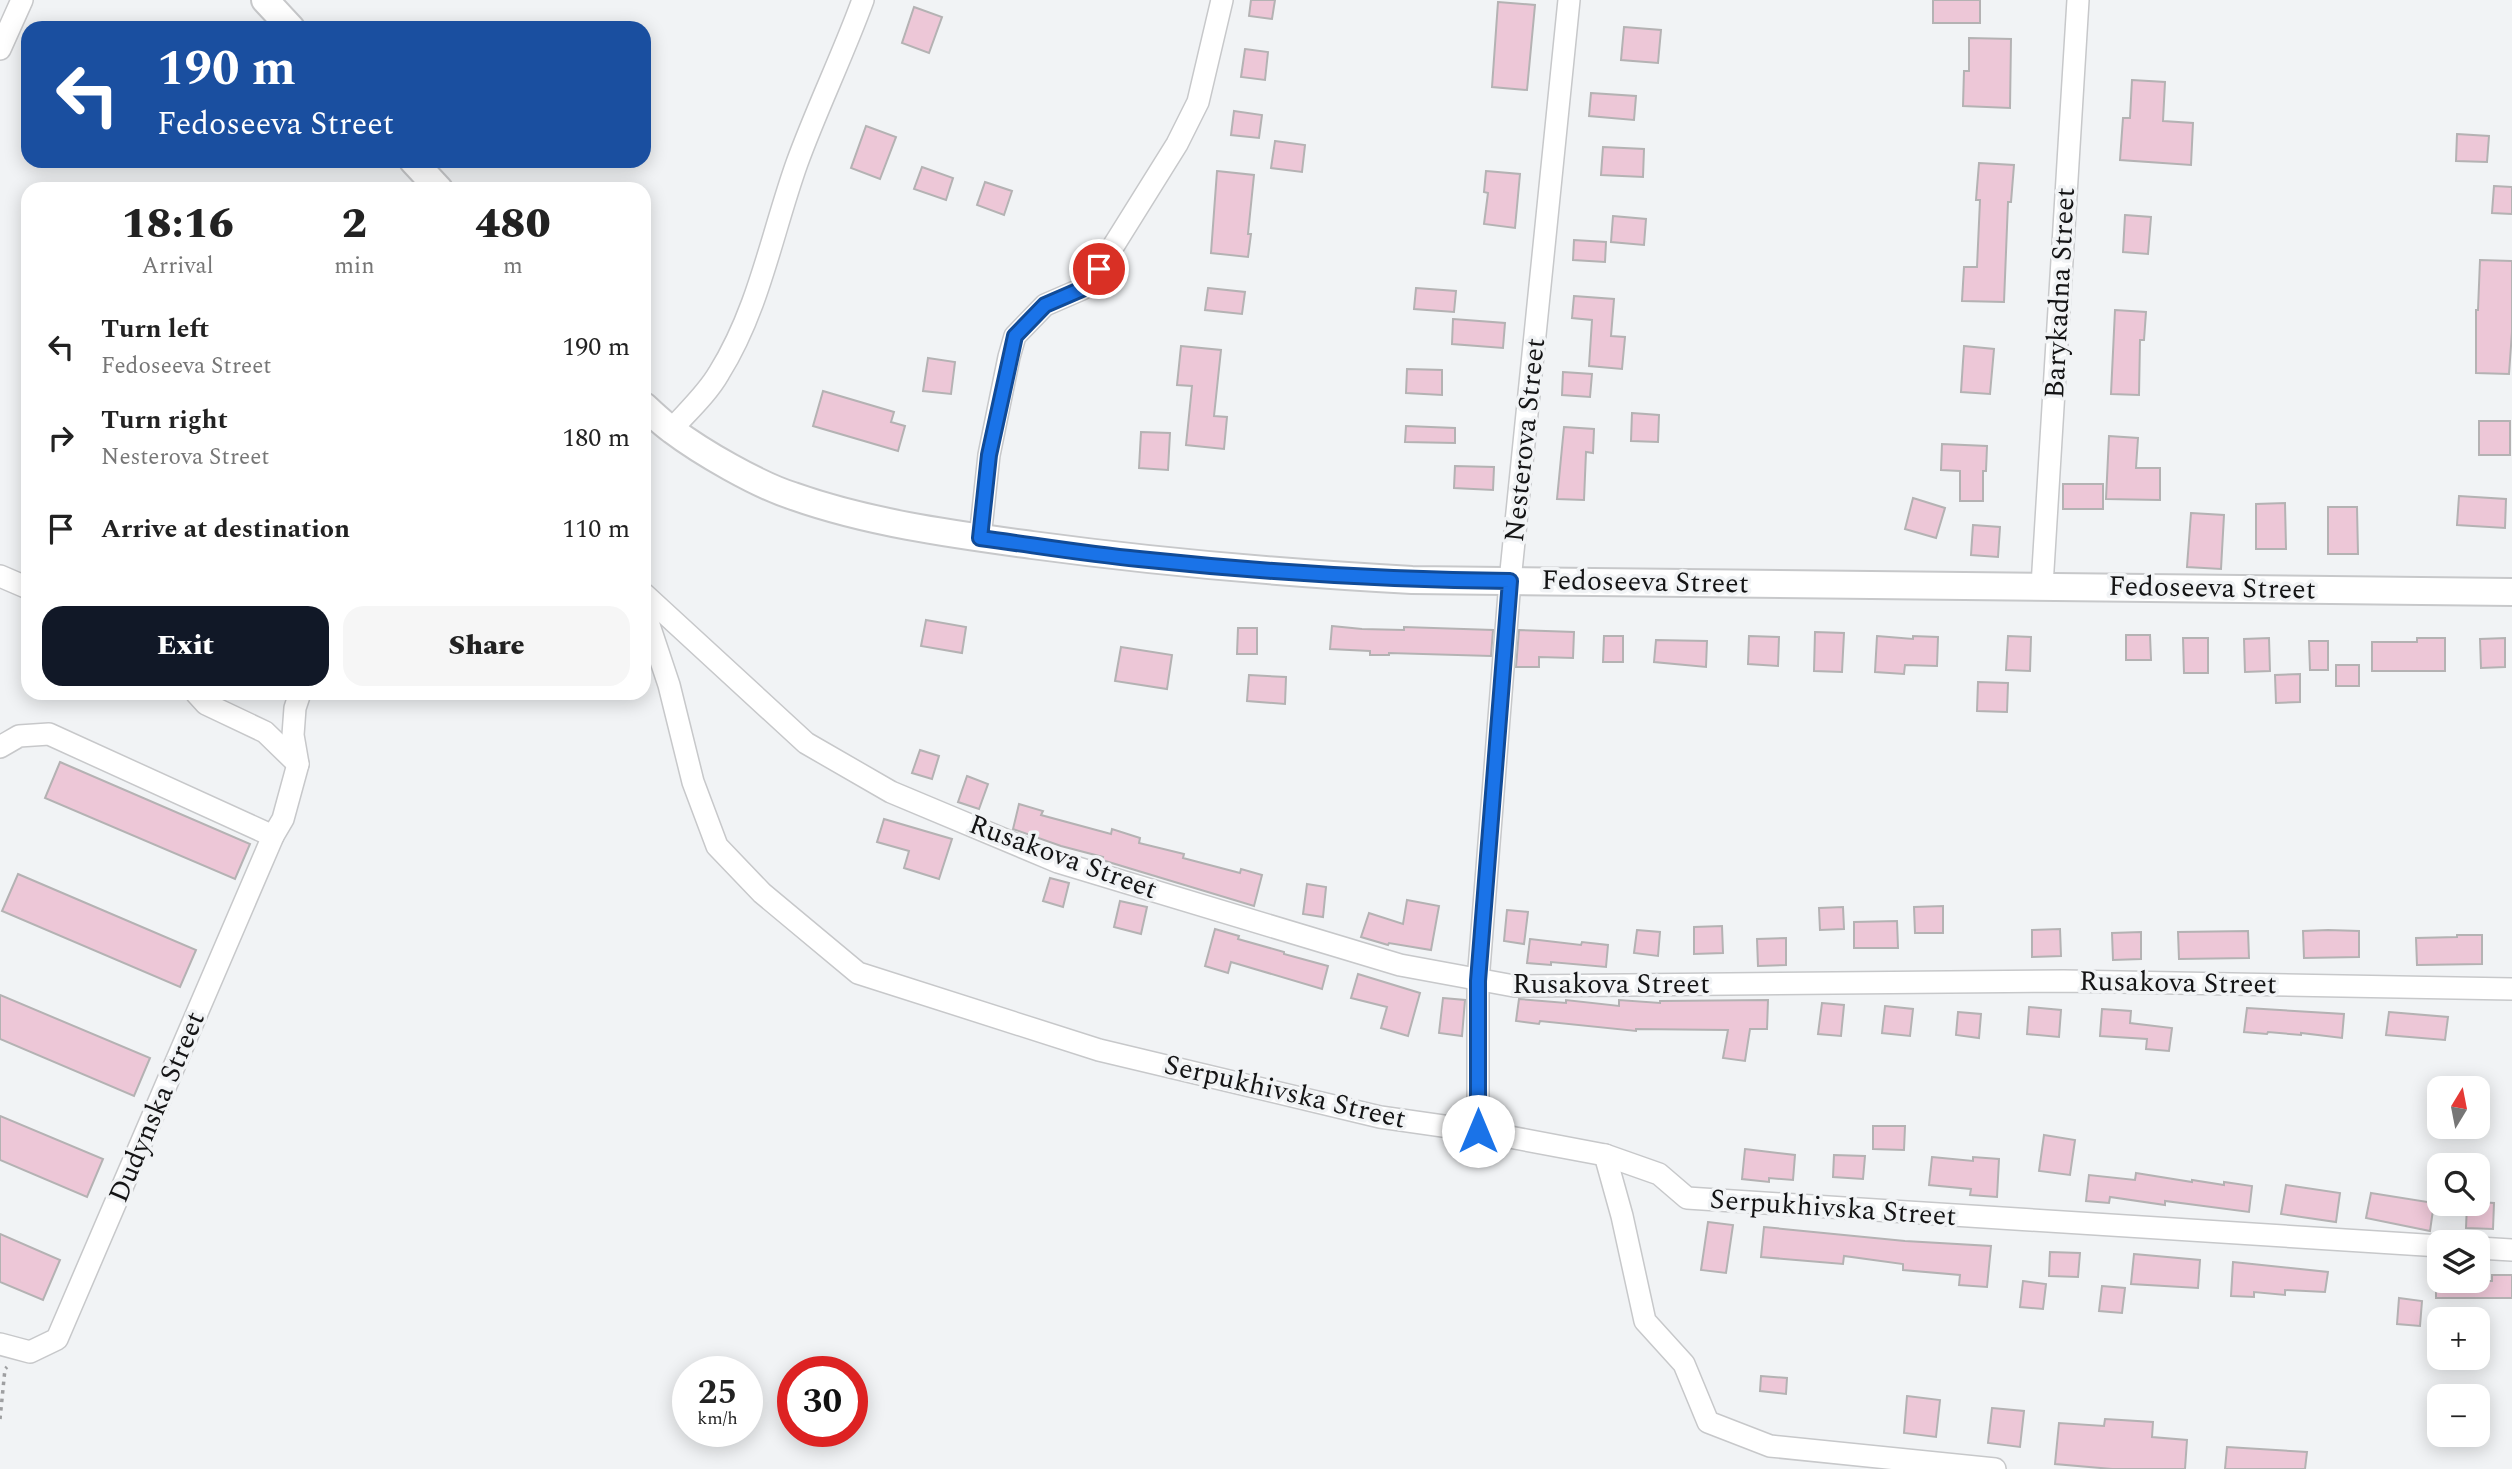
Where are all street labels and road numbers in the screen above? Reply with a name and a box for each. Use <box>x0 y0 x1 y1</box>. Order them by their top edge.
street label: Barykadna Street <box>2033 186 2087 400</box>
street label: Nesterova Street <box>1493 336 1557 544</box>
street label: Fedoseeva Street <box>1541 559 1749 605</box>
street label: Fedoseeva Street <box>2108 565 2316 611</box>
street label: Rusakova Street <box>963 803 1163 911</box>
street label: Rusakova Street <box>2079 960 2277 1006</box>
street label: Rusakova Street <box>1512 963 1710 1006</box>
street label: Dudynska Street <box>97 1005 217 1209</box>
street label: Serpukhivska Street <box>1160 1043 1410 1141</box>
street label: Serpukhivska Street <box>1708 1178 1958 1238</box>

